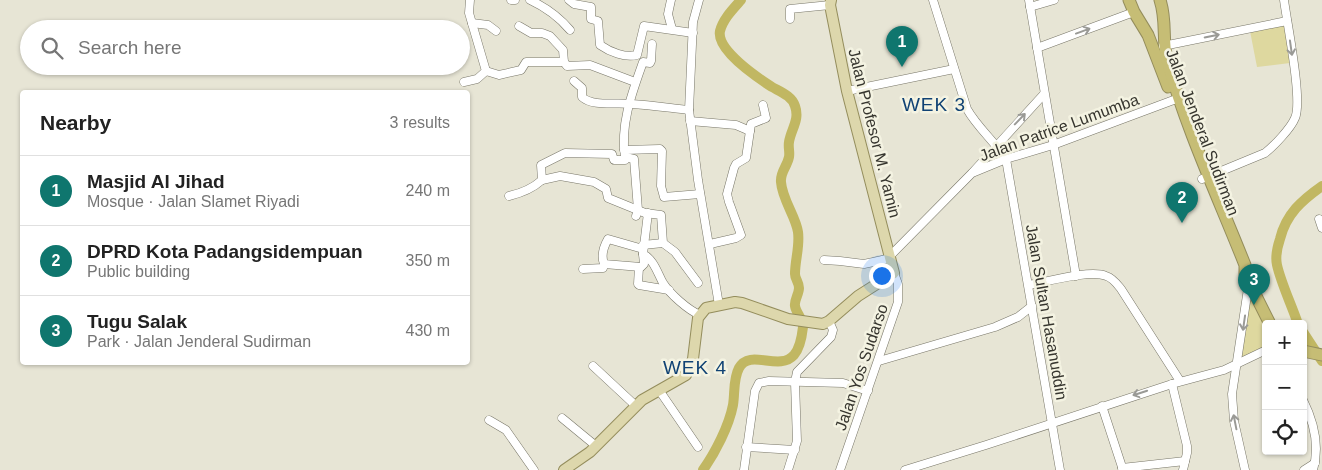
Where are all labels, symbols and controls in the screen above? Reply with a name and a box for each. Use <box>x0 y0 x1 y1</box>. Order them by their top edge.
search box <box>20 20 470 75</box>
pin: 1 <box>886 26 918 67</box>
one-way arrow <box>1074 26 1090 35</box>
one-way arrow <box>1204 30 1220 40</box>
icon: search <box>38 34 66 62</box>
text: Search here <box>78 37 182 58</box>
one-way arrow <box>1286 40 1296 56</box>
street label: Jalan Profesor M. Yamin <box>845 47 904 219</box>
street label: Jalan Jenderal Sudirman <box>1163 47 1242 218</box>
street label: Jalan Patrice Lumumba <box>977 91 1141 164</box>
district label: WEK 3 <box>902 94 966 115</box>
text: Nearby <box>40 111 111 134</box>
one-way arrow <box>1014 113 1026 125</box>
text: 3 results <box>390 114 450 131</box>
text: Masjid Al Jihad <box>87 171 225 192</box>
text: 1 <box>52 182 60 199</box>
text: 240 m <box>406 182 450 199</box>
pin: 2 <box>1166 182 1198 223</box>
text: Mosque · Jalan Slamet Riyadi <box>87 193 300 210</box>
street label: Jalan Sultan Hasanuddin <box>1023 223 1070 401</box>
text: DPRD Kota Padangsidempuan <box>87 241 363 262</box>
text: 2 <box>52 252 60 269</box>
text: 350 m <box>406 252 450 269</box>
text: Public building <box>87 263 190 280</box>
your location <box>869 263 895 289</box>
pin: 3 <box>1238 264 1270 305</box>
street label: Jalan Yos Sudarso <box>832 302 891 433</box>
text: Tugu Salak <box>87 311 187 332</box>
one-way arrow <box>1239 314 1249 330</box>
map controls <box>1262 320 1307 455</box>
button: + <box>1262 320 1307 365</box>
text: 3 <box>52 322 60 339</box>
text: 430 m <box>406 322 450 339</box>
text: Park · Jalan Jenderal Sudirman <box>87 333 311 350</box>
district label: WEK 4 <box>663 357 727 378</box>
button: − <box>1262 365 1307 410</box>
one-way arrow <box>1133 389 1149 399</box>
button: locate <box>1262 410 1307 455</box>
one-way arrow <box>1229 415 1239 431</box>

